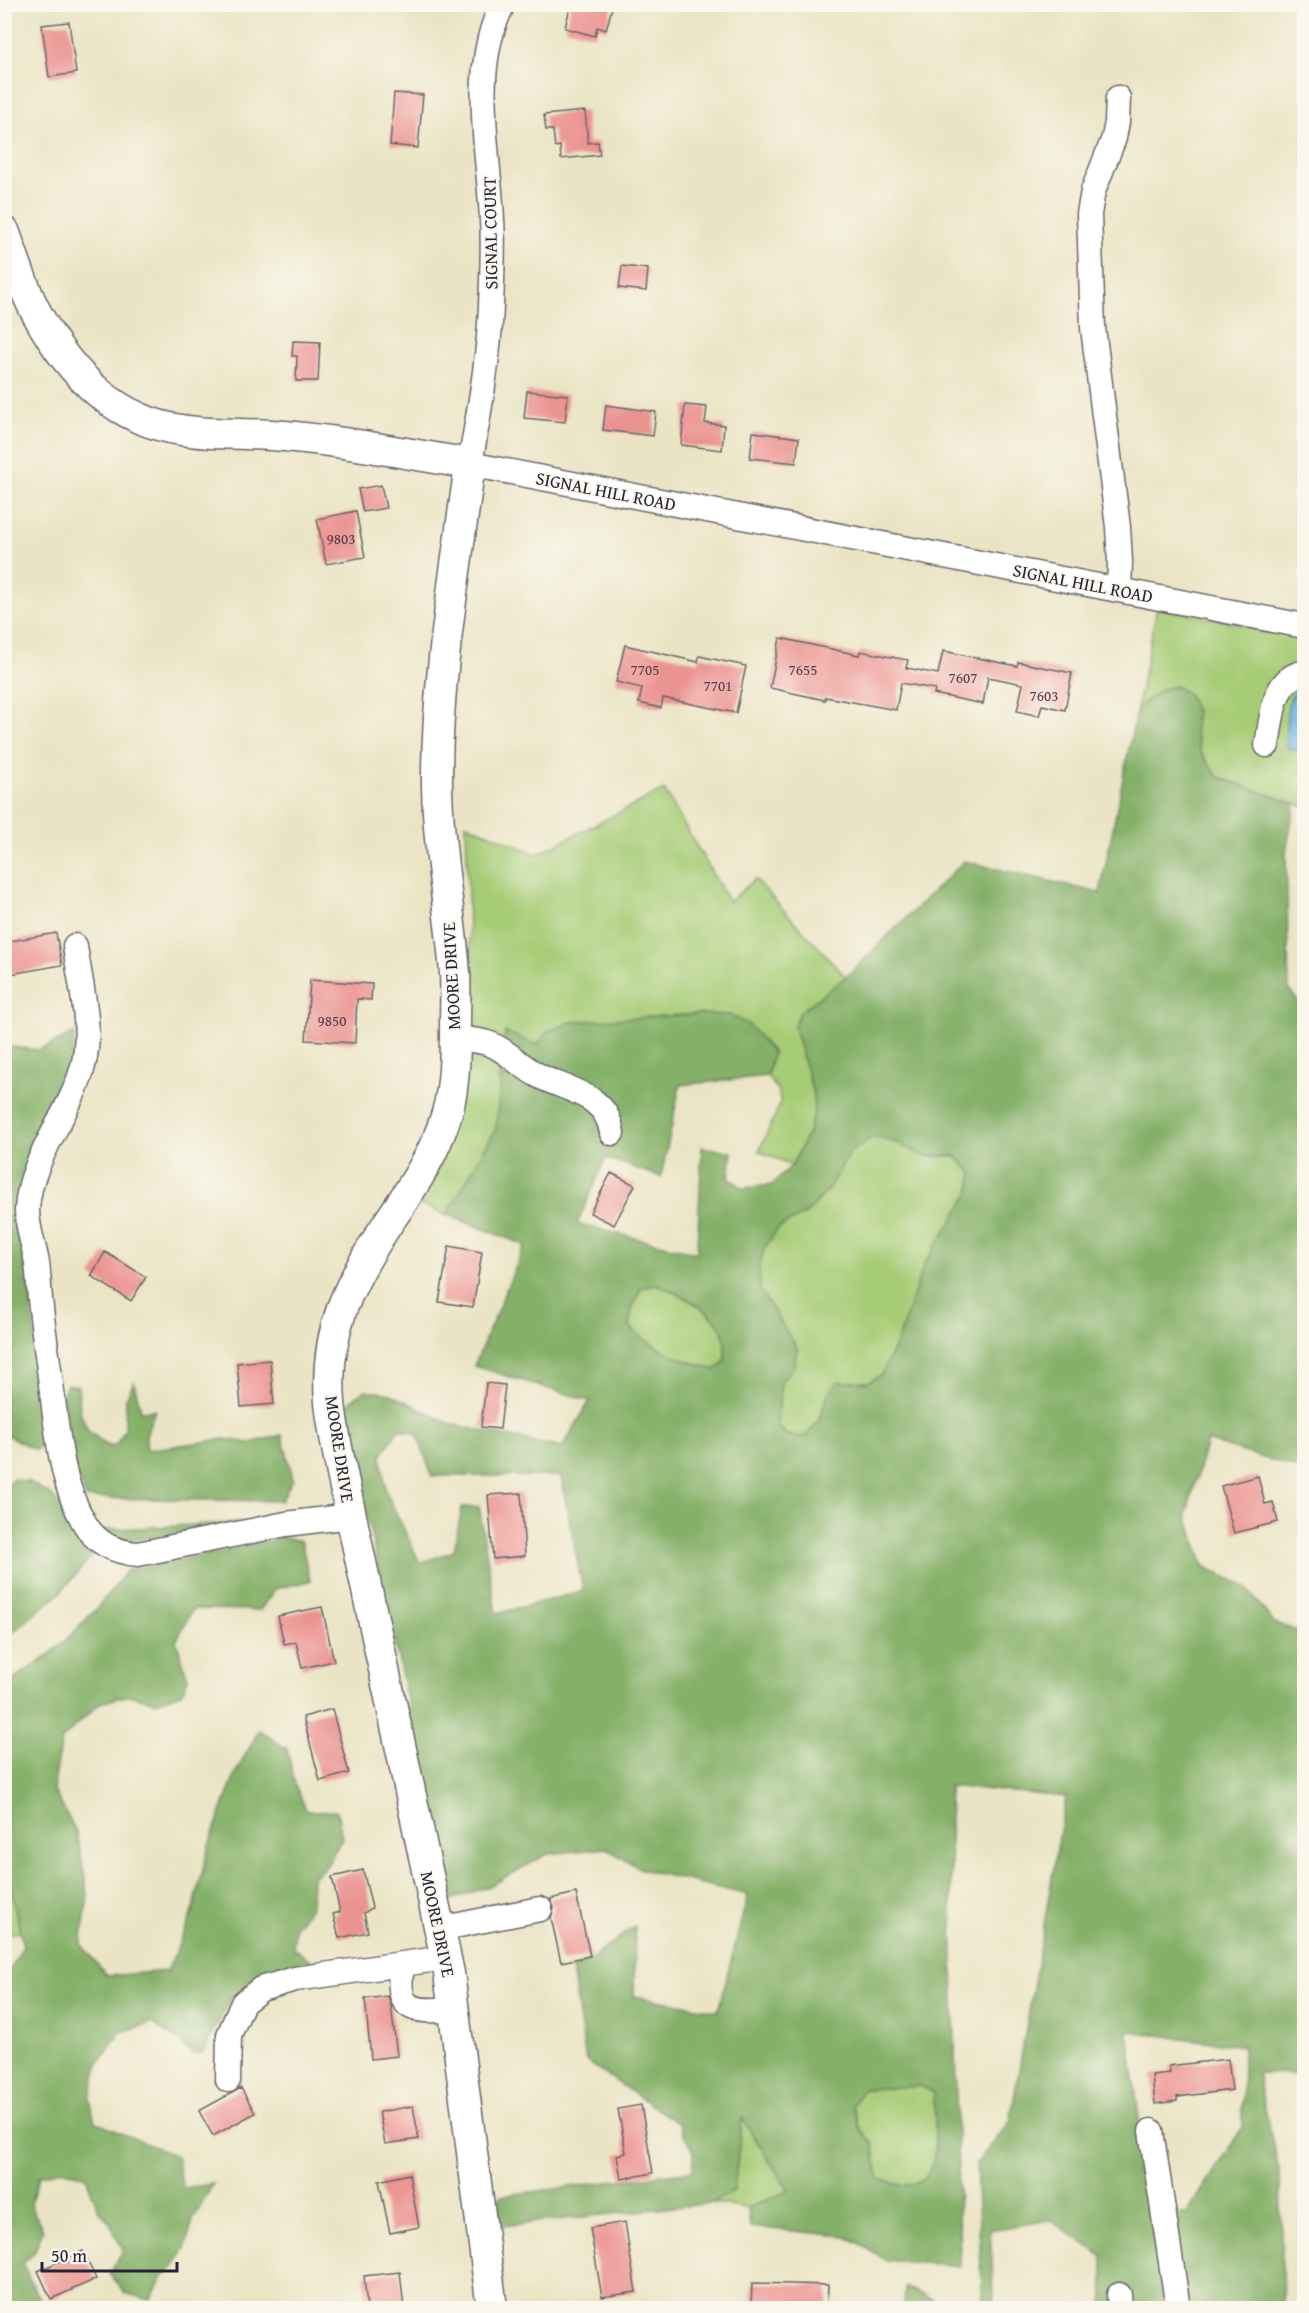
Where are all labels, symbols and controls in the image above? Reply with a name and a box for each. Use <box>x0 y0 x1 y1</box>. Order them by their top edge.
street label: SIGNAL COURT <box>476 176 504 290</box>
street label: SIGNAL HILL ROAD <box>534 464 678 518</box>
house number: 9803 <box>327 528 355 549</box>
street label: SIGNAL HILL ROAD <box>1011 556 1155 610</box>
house number: 7705 <box>631 659 659 680</box>
house number: 7655 <box>789 659 817 680</box>
house number: 7607 <box>949 667 977 688</box>
house number: 7701 <box>704 675 732 696</box>
house number: 7603 <box>1030 685 1058 706</box>
street label: MOORE DRIVE <box>435 921 467 1031</box>
house number: 9850 <box>318 1010 346 1031</box>
street label: MOORE DRIVE <box>318 1394 362 1504</box>
street label: MOORE DRIVE <box>414 1868 462 1980</box>
scale bar <box>42 2235 177 2273</box>
text: 50 m <box>51 2242 87 2269</box>

